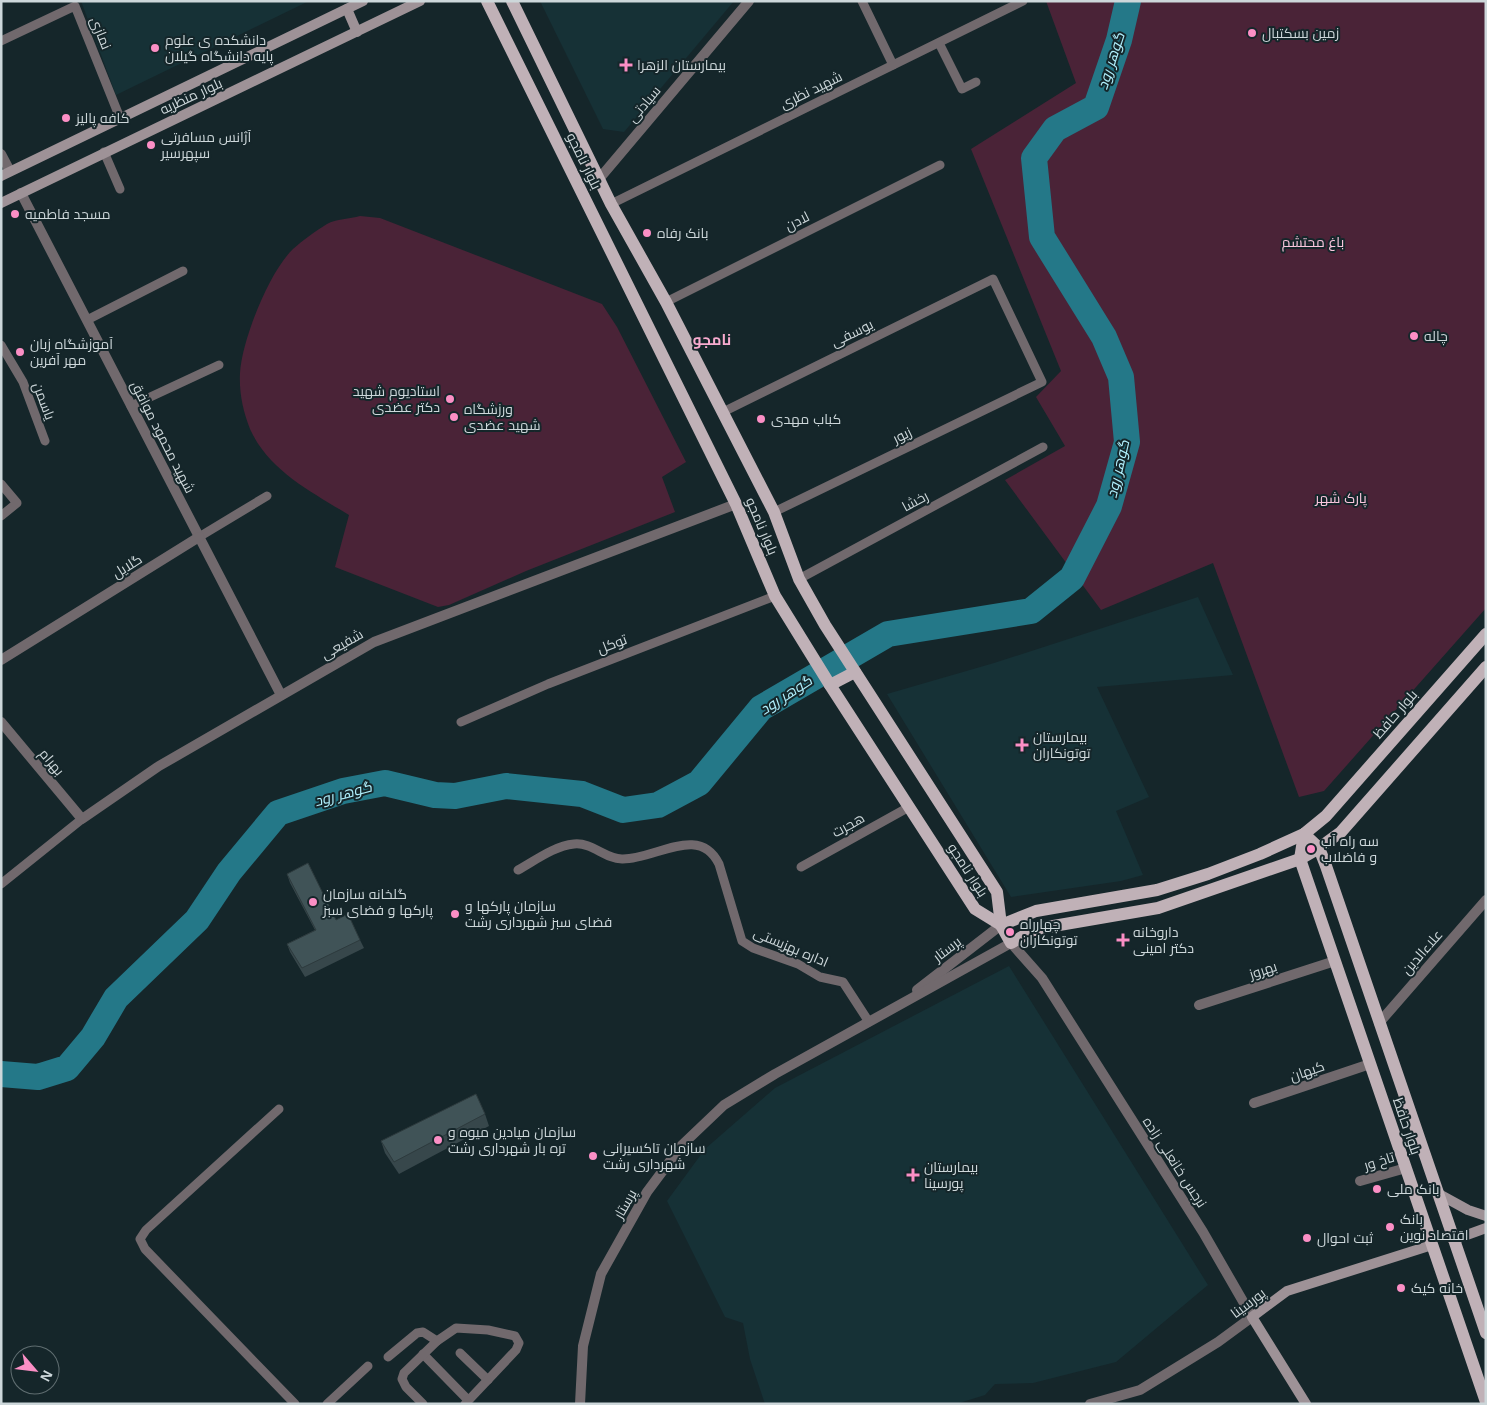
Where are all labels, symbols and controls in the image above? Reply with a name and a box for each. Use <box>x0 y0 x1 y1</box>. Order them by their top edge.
street label: نمازی <box>87 14 115 52</box>
place label: زمین بسکتبال <box>1262 25 1339 42</box>
marker: زمین بسکتبال <box>1246 27 1258 39</box>
water label: گوهر رود <box>1093 29 1129 92</box>
place label: دانشکده ی علوم پایه دانشگاه گیلان <box>165 32 274 66</box>
marker: دانشکده ی علوم پایه دانشگاه گیلان <box>149 42 161 54</box>
place label: بیمارستان الزهرا <box>637 57 726 73</box>
marker: بیمارستان الزهرا <box>619 58 633 72</box>
street label: شهید نظری <box>777 68 845 112</box>
street label: بلوار منظریه <box>157 75 225 117</box>
street label: سیادتی <box>624 83 664 125</box>
place label: کافه پالیز <box>75 110 129 128</box>
marker: کافه پالیز <box>60 112 72 124</box>
place label: آژانس مسافرتی سپهرسیر <box>160 129 252 163</box>
street label: بلوار نامجو <box>563 130 605 192</box>
marker: آژانس مسافرتی سپهرسیر <box>145 139 157 151</box>
place label: مسجد فاطمیه <box>25 206 111 222</box>
marker: مسجد فاطمیه <box>9 208 21 220</box>
street label: لادن <box>782 208 812 234</box>
place label: بانک رفاه <box>657 225 708 241</box>
marker: بانک رفاه <box>641 227 653 239</box>
park label: باغ محتشم <box>1282 234 1344 252</box>
street label: یوسفی <box>828 316 876 350</box>
place label: چاله <box>1424 328 1448 346</box>
marker: چاله <box>1408 330 1420 342</box>
district label: نامجو <box>693 331 731 349</box>
place label: آموزشگاه زبان مهر آفرین <box>30 336 113 368</box>
marker: آموزشگاه زبان مهر آفرین <box>14 346 26 358</box>
street label: شهید محمود موافق <box>127 378 198 496</box>
street label: یاسمن <box>30 380 58 422</box>
place label: استادیوم شهید دکتر عضدی <box>353 383 440 415</box>
marker: استادیوم شهید دکتر عضدی <box>444 393 456 405</box>
place label: ورزشگاه شهید عضدی <box>464 401 541 433</box>
marker: ورزشگاه شهید عضدی <box>448 411 460 423</box>
place label: کباب مهدی <box>771 411 841 427</box>
marker: کباب مهدی <box>755 413 767 425</box>
street label: زیور <box>889 424 914 447</box>
water label: گوهر رود <box>1103 437 1134 500</box>
street label: رخشا <box>899 487 931 515</box>
park label: پارک شهر <box>1314 490 1367 508</box>
street label: بلوار نامجو <box>743 495 781 557</box>
street label: گلایل <box>109 551 145 581</box>
street label: شفیعی <box>318 626 366 662</box>
street label: توکل <box>595 631 629 657</box>
water label: گوهر رود <box>756 671 816 719</box>
street label: بلوار حافظ <box>1370 686 1420 742</box>
place label: بیمارستان توتونکاران <box>1033 729 1091 761</box>
marker: بیمارستان توتونکاران <box>1015 738 1029 752</box>
street label: بهرام <box>35 745 68 780</box>
water label: گوهر رود <box>312 777 375 810</box>
street label: هجرت <box>829 810 867 840</box>
place label: سه راه آب و فاضلاب <box>1321 833 1379 865</box>
street label: بلوار نامجو <box>945 840 991 900</box>
marker: سه راه آب و فاضلاب <box>1305 843 1317 855</box>
place label: گلخانه سازمان پارکها و فضای سبز <box>322 886 433 920</box>
marker: گلخانه سازمان پارکها و فضای سبز <box>307 896 319 908</box>
place label: سازمان پارکها و فضای سبز شهرداری رشت <box>465 898 612 930</box>
marker: سازمان پارکها و فضای سبز شهرداری رشت <box>449 908 461 920</box>
place label: چهارراه توتونکاران <box>1020 916 1078 948</box>
street label: اداره بهزیستی <box>751 924 831 970</box>
place label: داروخانه دکتر امینی <box>1133 924 1194 956</box>
marker: چهارراه توتونکاران <box>1004 926 1016 938</box>
street label: علاءالدین <box>1398 926 1446 978</box>
street label: پرستار <box>929 933 966 967</box>
marker: داروخانه دکتر امینی <box>1117 934 1129 946</box>
street label: بهروز <box>1246 958 1279 982</box>
street label: کیهان <box>1288 1058 1326 1084</box>
street label: بلوار حافظ <box>1390 1095 1424 1157</box>
street label: نرجس خانعلی زاده <box>1140 1114 1210 1210</box>
place label: سازمان میادین میوه و تره بار شهرداری رشت <box>448 1124 576 1156</box>
marker: سازمان میادین میوه و تره بار شهرداری رشت <box>432 1134 444 1146</box>
place label: سازمان تاکسیرانی شهرداری رشت <box>603 1140 706 1172</box>
street label: تاخ ور <box>1361 1149 1397 1174</box>
marker: سازمان تاکسیرانی شهرداری رشت <box>587 1150 599 1162</box>
place label: بیمارستان پورسینا <box>924 1159 978 1193</box>
marker: بیمارستان پورسینا <box>906 1168 920 1182</box>
place label: بانک ملی <box>1387 1181 1440 1197</box>
marker: بانک ملی <box>1371 1183 1383 1195</box>
street label: پرستار <box>610 1186 642 1223</box>
place label: بانک اقتصاد نوین <box>1400 1211 1468 1243</box>
marker: بانک اقتصاد نوین <box>1384 1221 1396 1233</box>
place label: ثبت احوال <box>1317 1230 1373 1247</box>
marker: ثبت احوال <box>1301 1232 1313 1244</box>
place label: خانه کیک <box>1411 1280 1463 1296</box>
marker: خانه کیک <box>1395 1282 1407 1294</box>
street label: پورسینا <box>1227 1285 1270 1323</box>
north arrow <box>10 1345 60 1395</box>
text: N <box>37 1368 56 1384</box>

